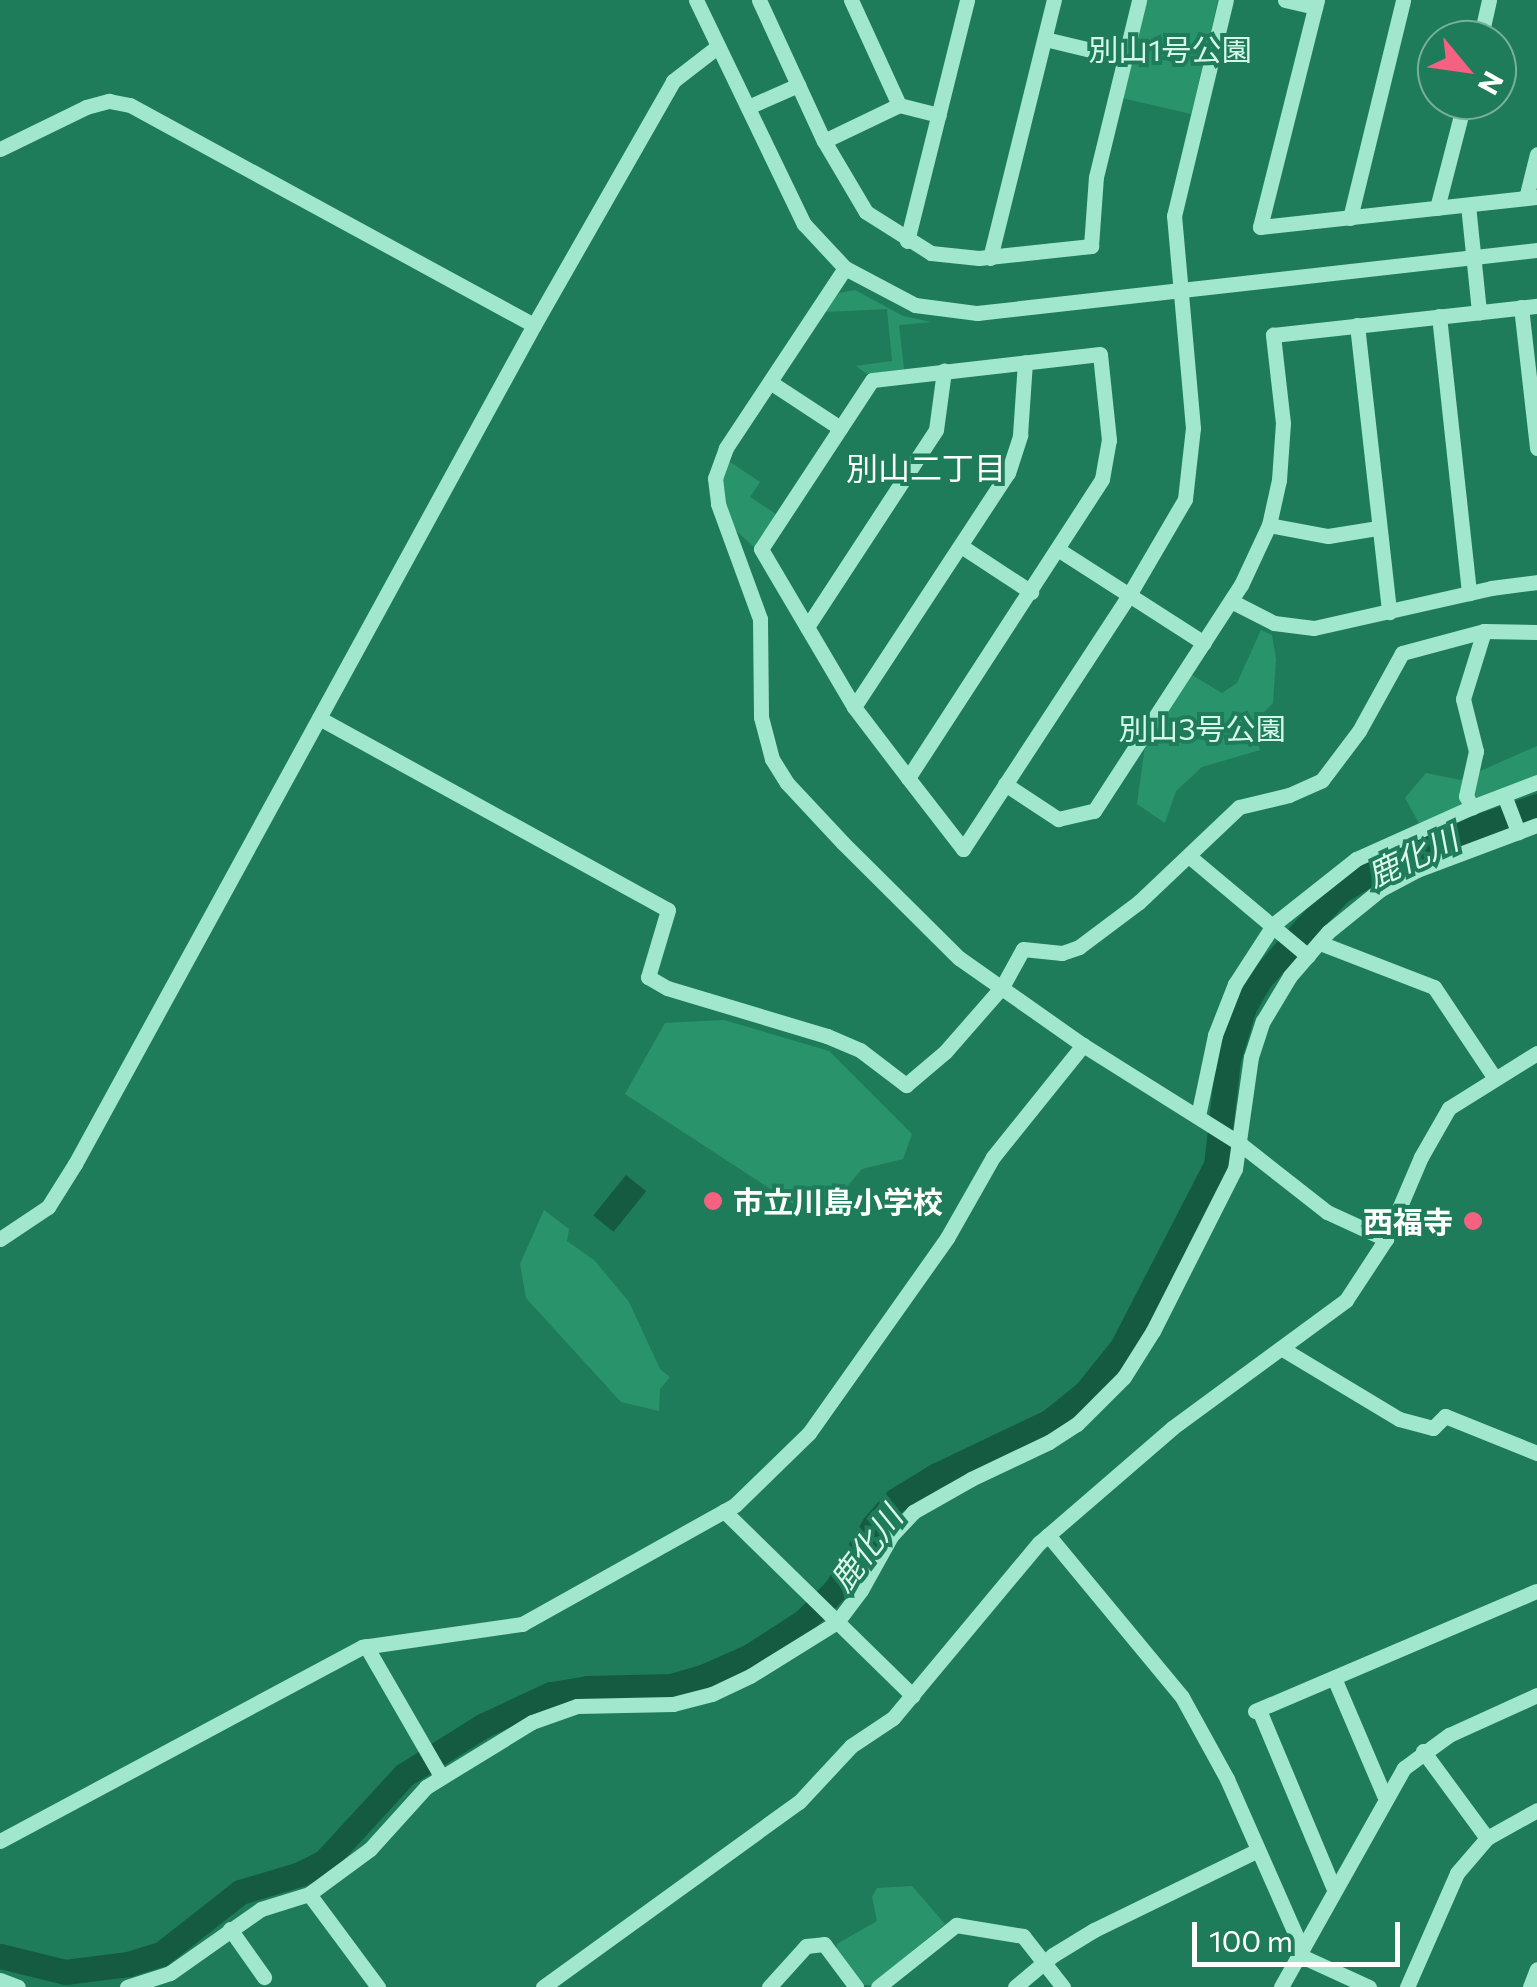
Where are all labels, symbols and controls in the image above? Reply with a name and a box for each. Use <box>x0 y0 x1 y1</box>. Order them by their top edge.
north arrow <box>1417 20 1517 120</box>
park label: 別山1号公園 <box>1089 31 1251 67</box>
text: N <box>1472 66 1511 101</box>
district label: 別山二丁目 <box>846 448 1006 486</box>
park label: 別山3号公園 <box>1118 710 1286 746</box>
water label: 鹿化川 <box>1360 818 1464 894</box>
place label: 市立川島小学校 <box>733 1183 943 1219</box>
marker: 市立川島小学校 <box>702 1190 724 1212</box>
place label: 西福寺 <box>1363 1203 1453 1239</box>
marker: 西福寺 <box>1462 1210 1484 1232</box>
water label: 鹿化川 <box>821 1498 909 1598</box>
scale bar <box>1197 1902 1404 1964</box>
text: 100 m <box>1209 1921 1293 1958</box>

